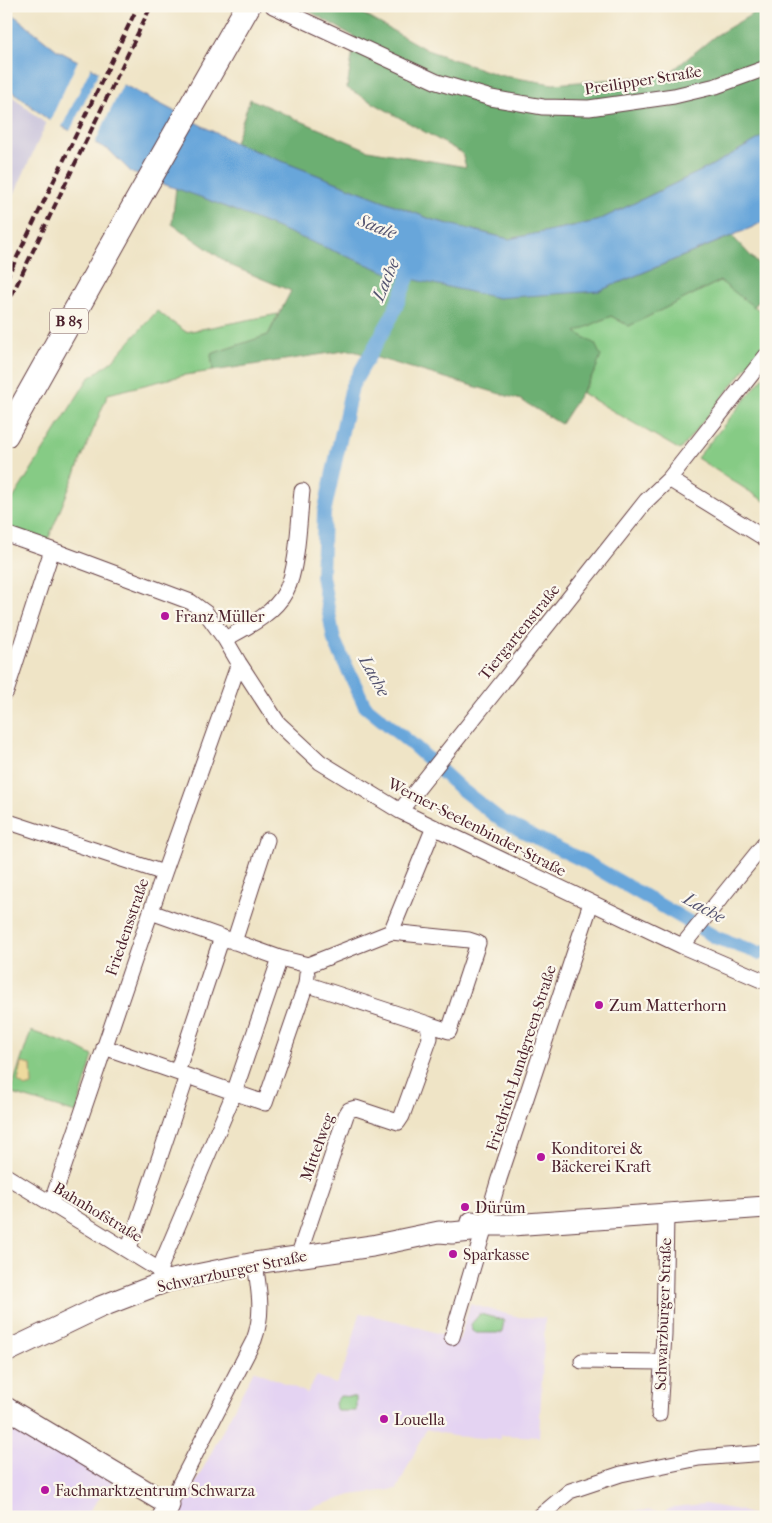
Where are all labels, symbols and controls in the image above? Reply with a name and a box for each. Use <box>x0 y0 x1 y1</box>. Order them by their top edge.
street label: Preilipper Straße <box>583 61 703 99</box>
water label: Saale <box>354 210 400 244</box>
water label: Lache <box>367 255 405 306</box>
road number: B 85 <box>50 308 88 334</box>
street label: Tiergartenstraße <box>474 580 564 684</box>
place label: Franz Müller <box>175 607 265 626</box>
marker: Franz Müller <box>159 610 171 622</box>
water label: Lache <box>353 650 394 701</box>
street label: Werner-Seelenbinder-Straße <box>384 773 569 880</box>
street label: Friedensstraße <box>101 875 153 978</box>
water label: Lache <box>678 887 729 928</box>
street label: Friedrich-Lundgreen-Straße <box>482 963 560 1153</box>
place label: Zum Matterhorn <box>609 996 727 1015</box>
marker: Zum Matterhorn <box>593 999 605 1011</box>
street label: Mittelweg <box>296 1110 338 1184</box>
place label: Konditorei & Bäckerei Kraft <box>551 1139 652 1176</box>
marker: Konditorei & Bäckerei Kraft <box>535 1151 547 1163</box>
street label: Bahnhofstraße <box>50 1178 146 1246</box>
place label: Dürüm <box>475 1198 526 1217</box>
marker: Dürüm <box>459 1201 471 1213</box>
street label: Schwarzburger Straße <box>651 1237 675 1391</box>
place label: Sparkasse <box>463 1245 529 1264</box>
street label: Schwarzburger Straße <box>155 1246 309 1296</box>
marker: Sparkasse <box>447 1248 459 1260</box>
place label: Louella <box>394 1410 445 1429</box>
marker: Louella <box>378 1413 390 1425</box>
place label: Fachmarktzentrum Schwarza <box>55 1481 256 1500</box>
marker: Fachmarktzentrum Schwarza <box>39 1484 51 1496</box>

